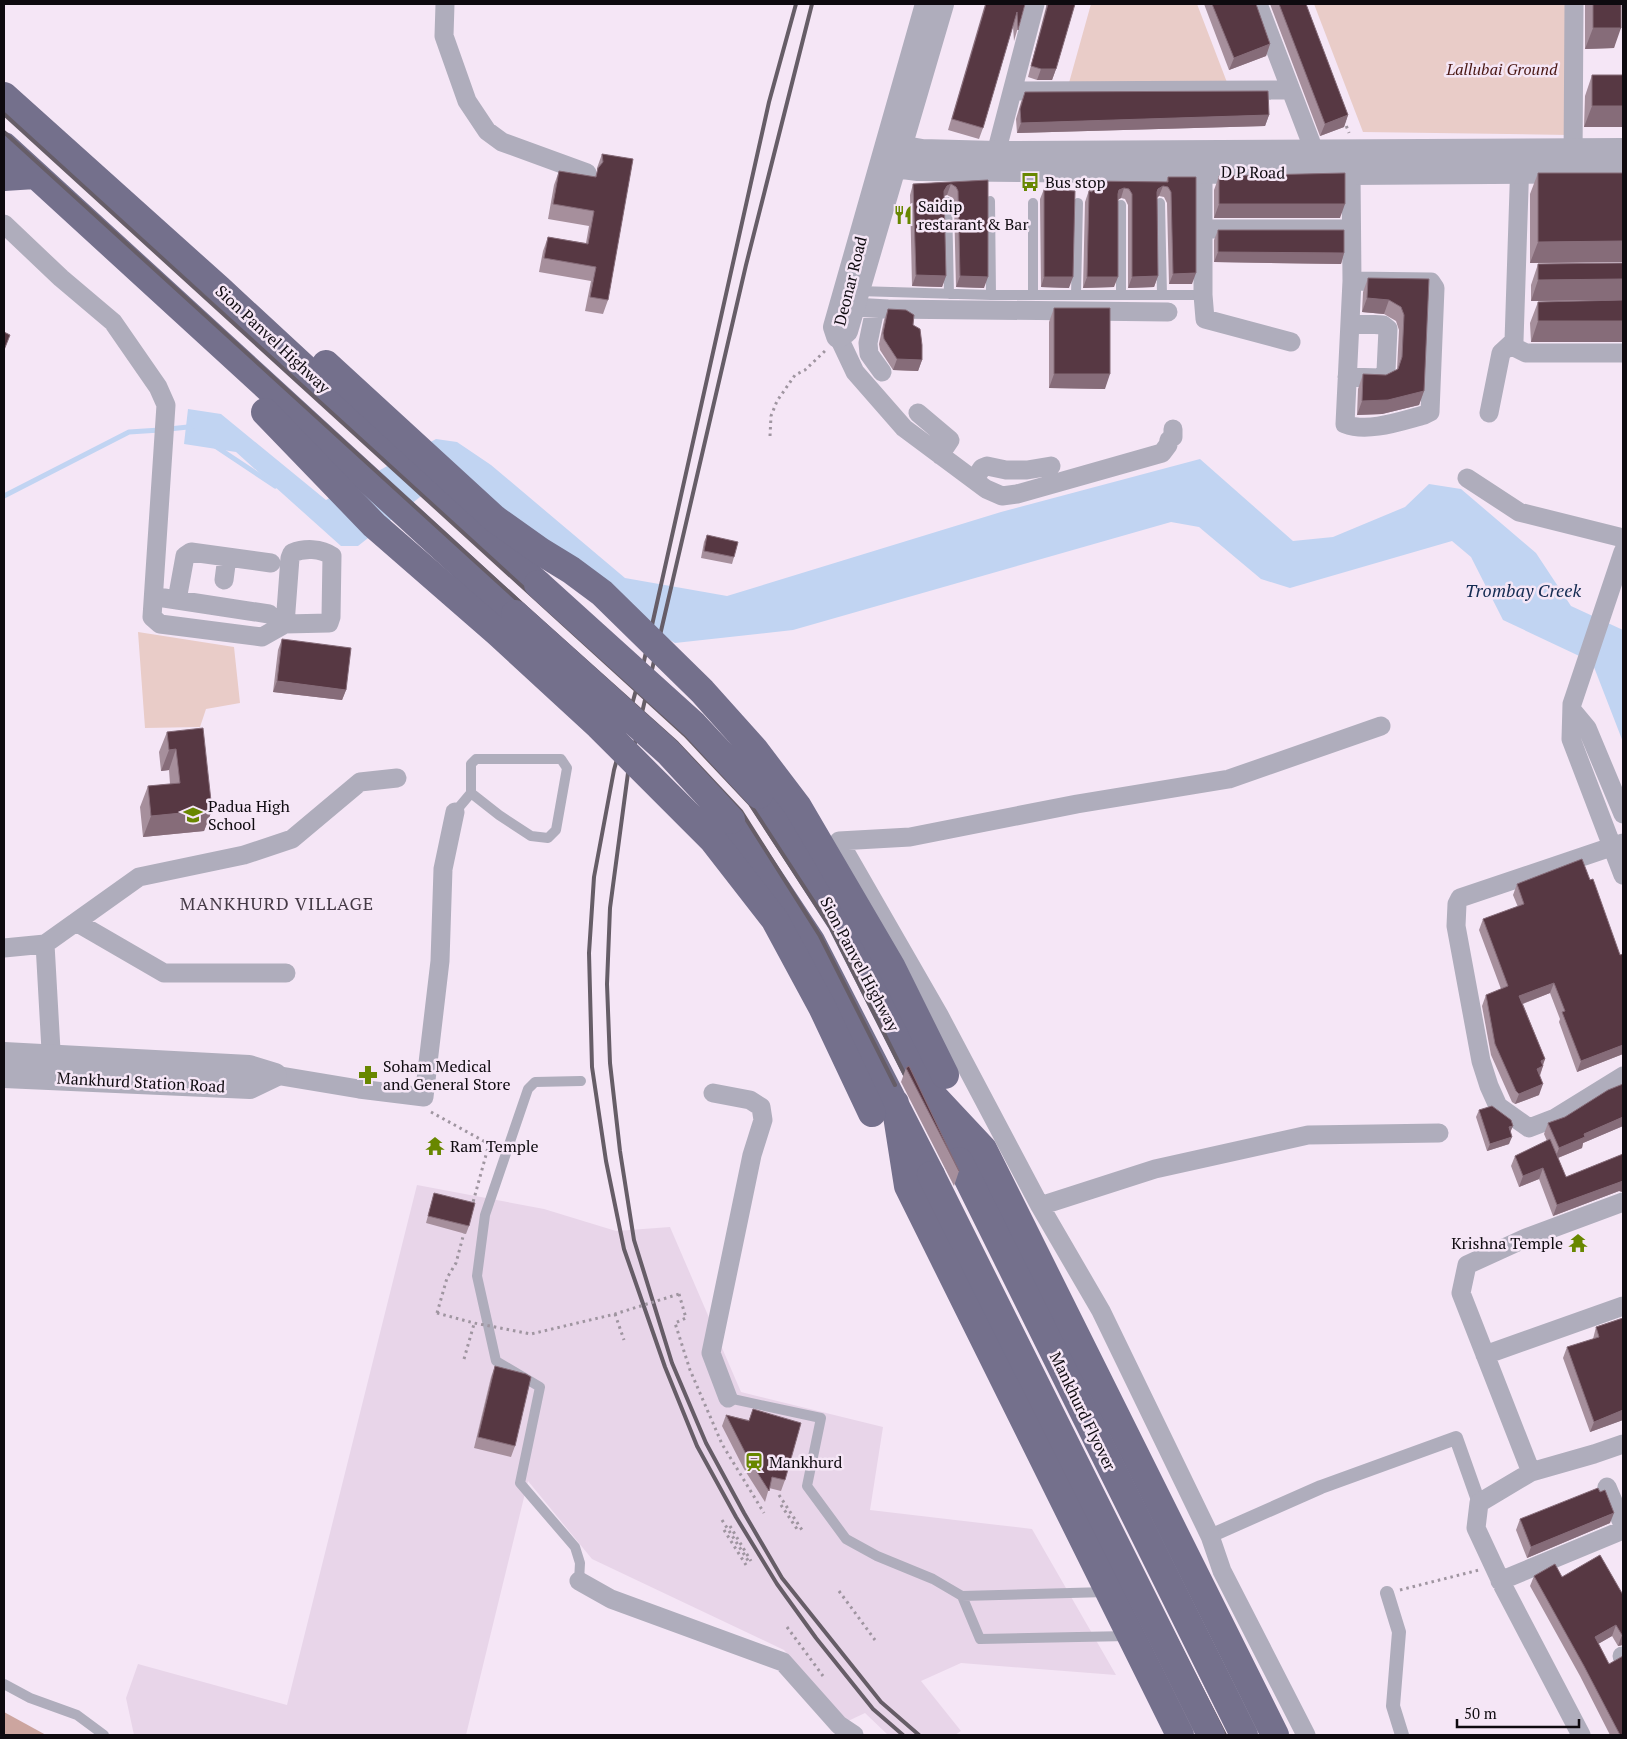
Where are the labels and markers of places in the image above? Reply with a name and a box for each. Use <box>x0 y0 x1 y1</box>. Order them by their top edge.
bus stop icon: Bus stop <box>1019 171 1041 193</box>
place label: Bus stop <box>1045 171 1106 193</box>
place label: Saidip restarant & Bar <box>918 195 1029 235</box>
restaurant icon: Saidip restarant & Bar <box>892 204 914 226</box>
place label: Padua High School <box>208 795 291 835</box>
school or university icon: Padua High School <box>182 804 204 826</box>
place label: Soham Medical and General Store <box>383 1055 510 1095</box>
pharmacy icon: Soham Medical and General Store <box>357 1064 379 1086</box>
temple icon: Ram Temple <box>424 1135 446 1157</box>
place label: Ram Temple <box>450 1135 539 1157</box>
place label: Krishna Temple <box>1451 1232 1563 1254</box>
temple icon: Krishna Temple <box>1567 1232 1589 1254</box>
station icon: Mankhurd <box>743 1451 765 1473</box>
place label: Mankhurd <box>769 1451 842 1473</box>

